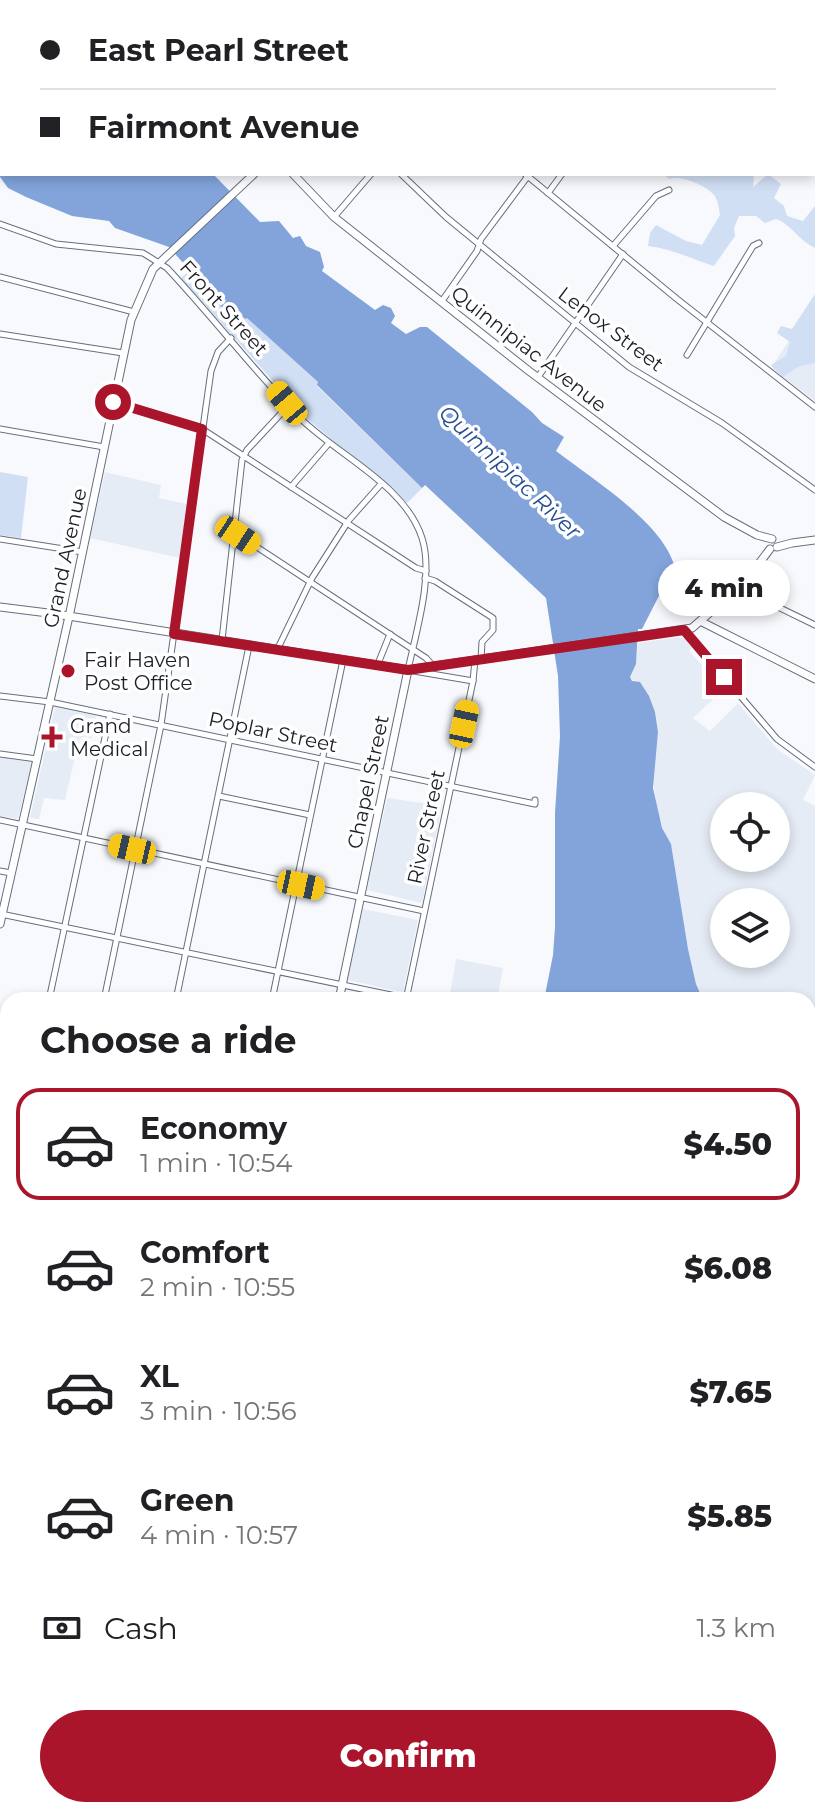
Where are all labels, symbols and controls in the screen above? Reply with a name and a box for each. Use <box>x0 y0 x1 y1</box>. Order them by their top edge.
text: East Pearl Street <box>88 32 349 69</box>
text: Fairmont Avenue <box>88 109 359 146</box>
street label: Front Street <box>175 255 273 361</box>
street label: Quinnipiac Avenue <box>446 281 612 417</box>
street label: Lenox Street <box>554 282 668 376</box>
car <box>262 377 312 429</box>
route start <box>95 384 131 420</box>
water label: Quinnipiac River <box>433 399 587 546</box>
street label: Grand Avenue <box>38 486 92 630</box>
car <box>211 512 265 558</box>
callout: 4 min <box>658 561 790 617</box>
text: 4 min <box>684 572 764 604</box>
place label: Fair Haven Post Office <box>84 648 193 695</box>
route end <box>706 659 742 695</box>
marker: Fair Haven Post Office <box>59 662 77 680</box>
car <box>447 698 481 750</box>
street label: Poplar Street <box>206 707 340 757</box>
street label: Chapel Street <box>342 713 394 851</box>
place label: Grand Medical <box>70 714 149 761</box>
marker: Grand Medical <box>41 726 63 748</box>
street label: River Street <box>402 768 450 886</box>
map controls <box>710 792 790 968</box>
button: locate <box>710 792 790 872</box>
car <box>106 832 158 866</box>
car <box>275 868 327 902</box>
button: layers <box>710 888 790 968</box>
text: Choose a ride <box>40 1018 297 1062</box>
icon: car <box>44 1108 116 1180</box>
text: Economy <box>140 1110 287 1147</box>
text: $4.50 <box>683 1126 772 1163</box>
text: 1 min · 10:54 <box>140 1147 293 1179</box>
icon: car <box>44 1232 116 1304</box>
text: Comfort <box>140 1234 270 1271</box>
text: $6.08 <box>684 1250 772 1287</box>
text: 2 min · 10:55 <box>140 1271 295 1303</box>
icon: car <box>44 1356 116 1428</box>
text: XL <box>140 1358 179 1395</box>
text: $7.65 <box>690 1374 772 1411</box>
text: 3 min · 10:56 <box>140 1395 296 1427</box>
icon: car <box>44 1480 116 1552</box>
text: Green <box>140 1482 234 1519</box>
text: $5.85 <box>687 1498 772 1535</box>
text: 4 min · 10:57 <box>140 1519 298 1551</box>
icon: cash <box>40 1606 84 1650</box>
text: Cash <box>104 1610 178 1647</box>
text: 1.3 km <box>696 1612 776 1644</box>
button: Confirm <box>40 1710 776 1802</box>

